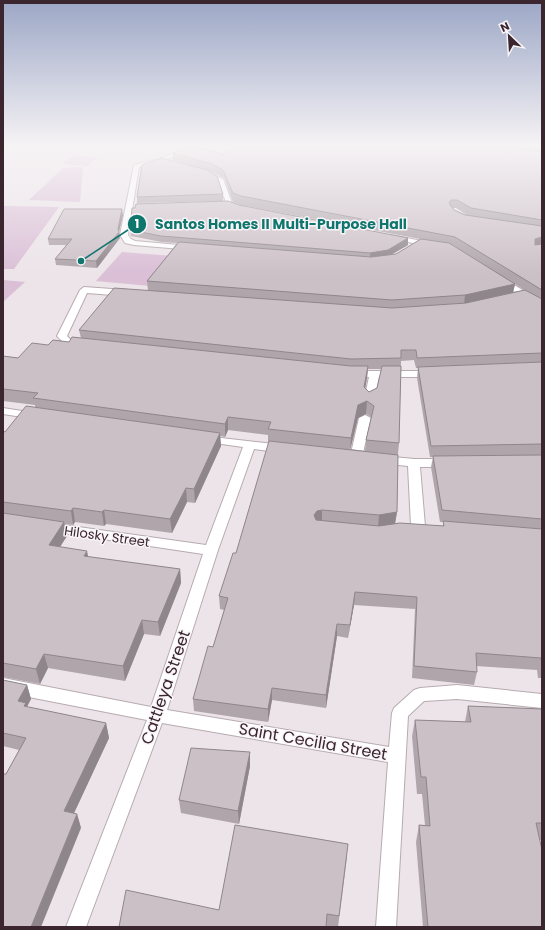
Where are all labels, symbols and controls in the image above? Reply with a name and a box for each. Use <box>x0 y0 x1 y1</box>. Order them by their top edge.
north arrow <box>489 16 529 56</box>
text: N <box>498 18 512 36</box>
callout: Santos Homes II Multi-Purpose Hall <box>127 211 415 237</box>
text: Santos Homes II Multi-Purpose Hall <box>155 214 407 234</box>
text: 1 <box>135 215 139 232</box>
street label: Hilosky Street <box>63 521 151 552</box>
street label: Cattleya Street <box>135 627 196 747</box>
street label: Saint Cecilia Street <box>237 717 389 766</box>

